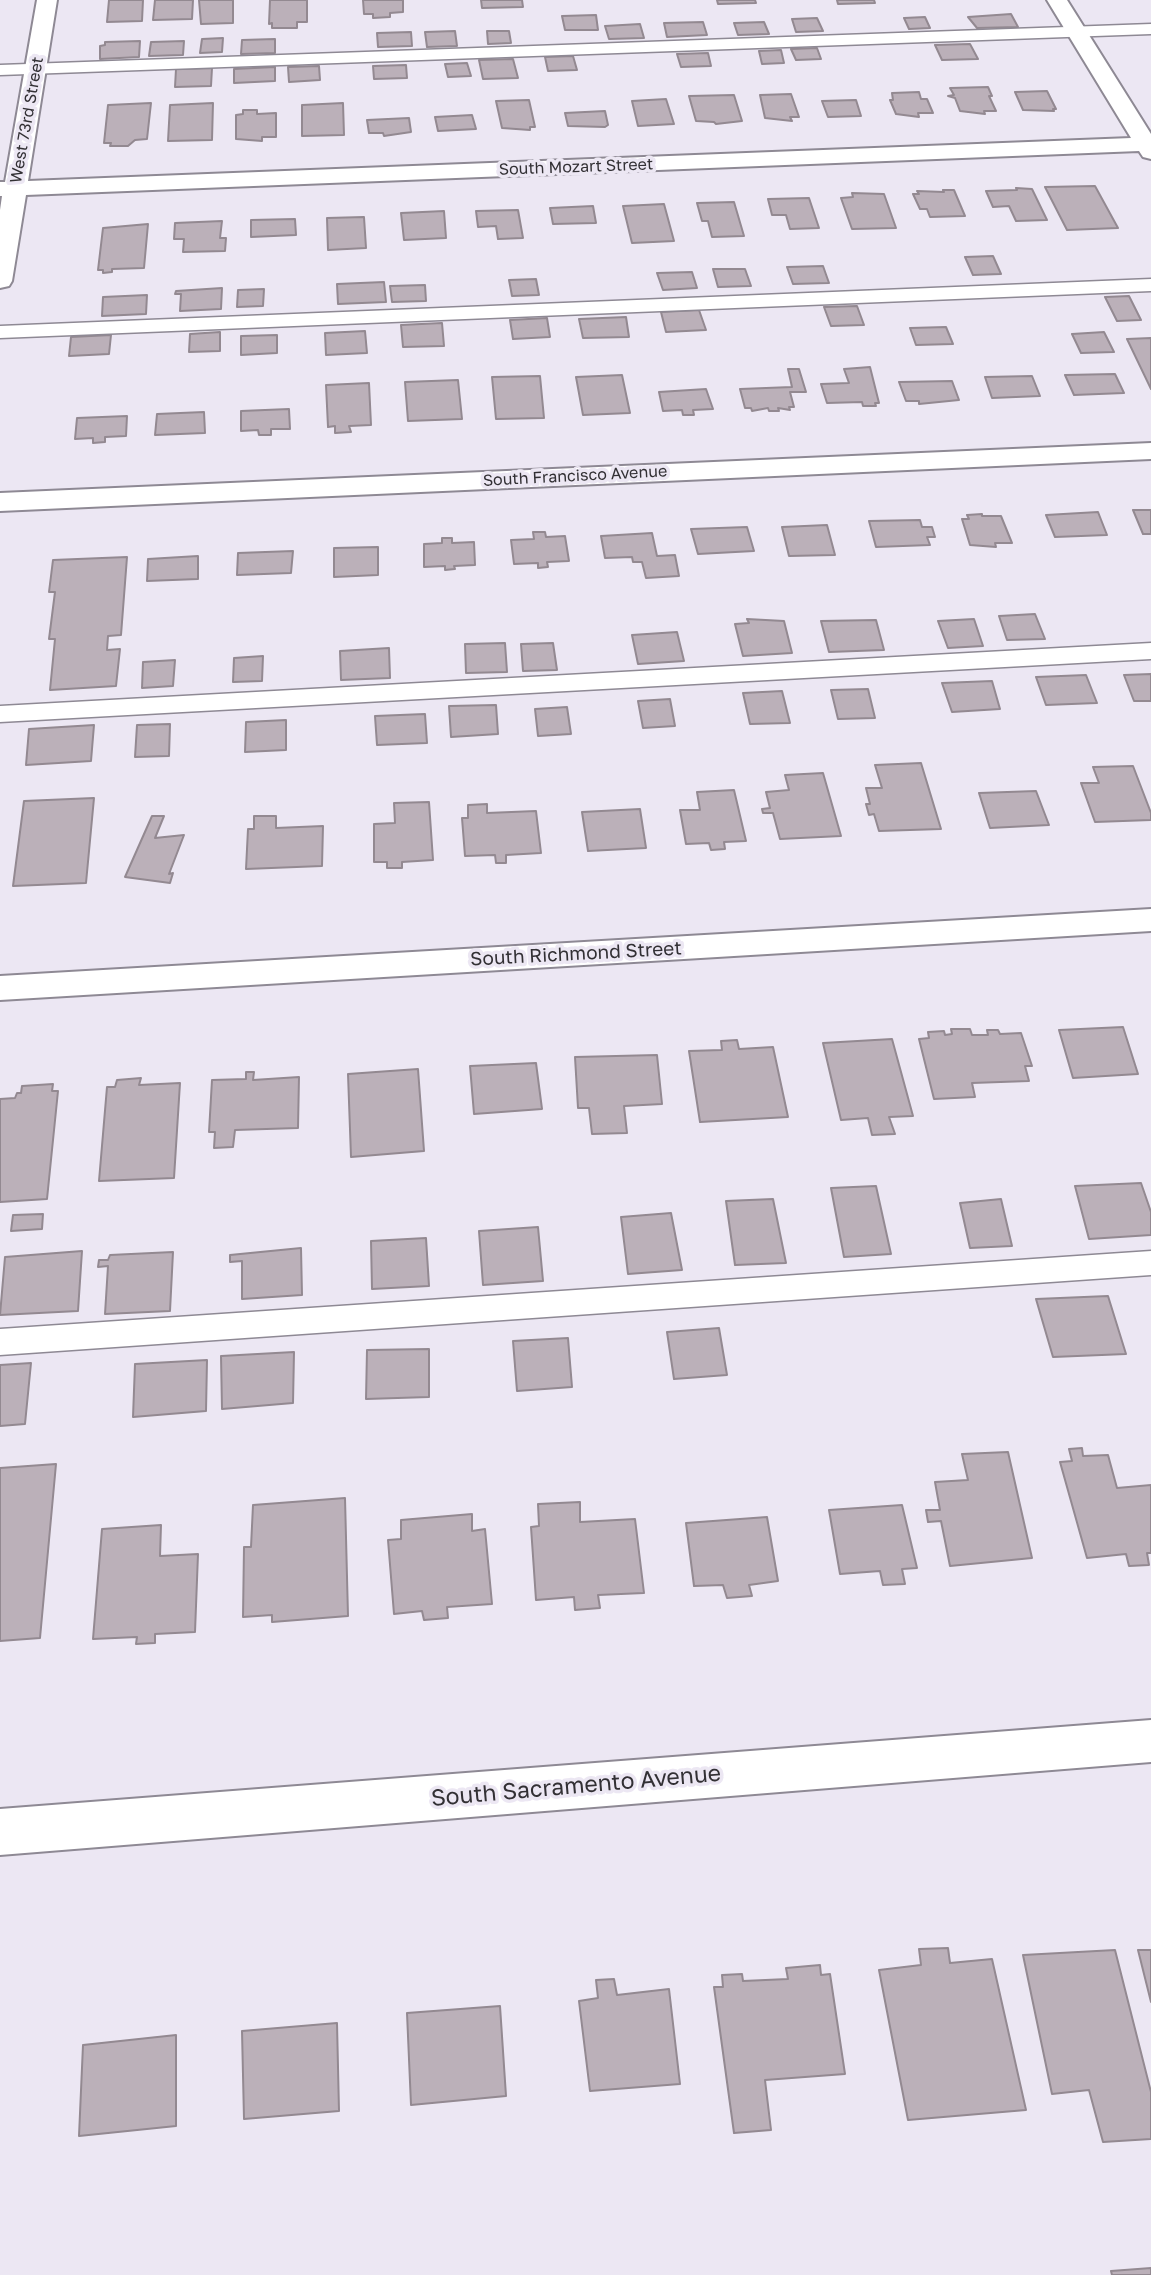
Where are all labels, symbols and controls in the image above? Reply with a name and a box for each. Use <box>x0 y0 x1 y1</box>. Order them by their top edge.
street label: West 73rd Street <box>6 55 48 185</box>
street label: South Mozart Street <box>498 155 654 179</box>
street label: South Francisco Avenue <box>482 462 668 490</box>
street label: South Richmond Street <box>470 937 682 971</box>
street label: South Sacramento Avenue <box>430 1760 722 1812</box>

